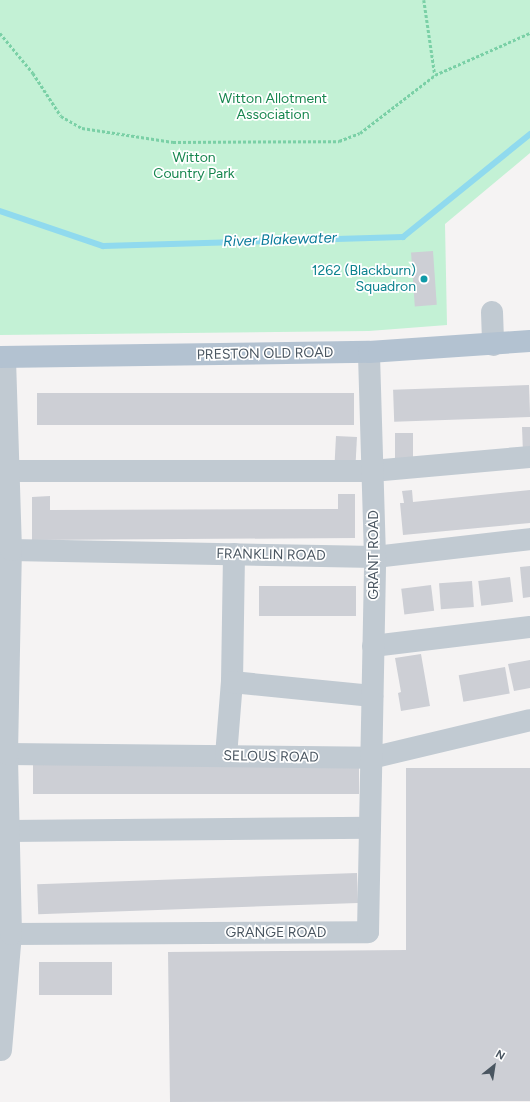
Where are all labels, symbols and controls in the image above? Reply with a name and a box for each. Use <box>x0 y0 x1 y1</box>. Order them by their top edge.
park label: Witton Allotment Association <box>219 91 327 124</box>
park label: Witton Country Park <box>153 150 235 182</box>
water label: River Blakewater <box>223 229 337 251</box>
place label: 1262 (Blackburn) Squadron <box>312 263 416 296</box>
marker: 1262 (Blackburn) Squadron <box>419 274 429 284</box>
street label: PRESTON OLD ROAD <box>197 344 333 364</box>
street label: GRANT ROAD <box>366 510 382 600</box>
street label: FRANKLIN ROAD <box>216 546 326 564</box>
street label: SELOUS ROAD <box>223 748 319 766</box>
street label: GRANGE ROAD <box>226 925 326 941</box>
north arrow <box>474 1046 514 1086</box>
text: N <box>493 1047 507 1063</box>

